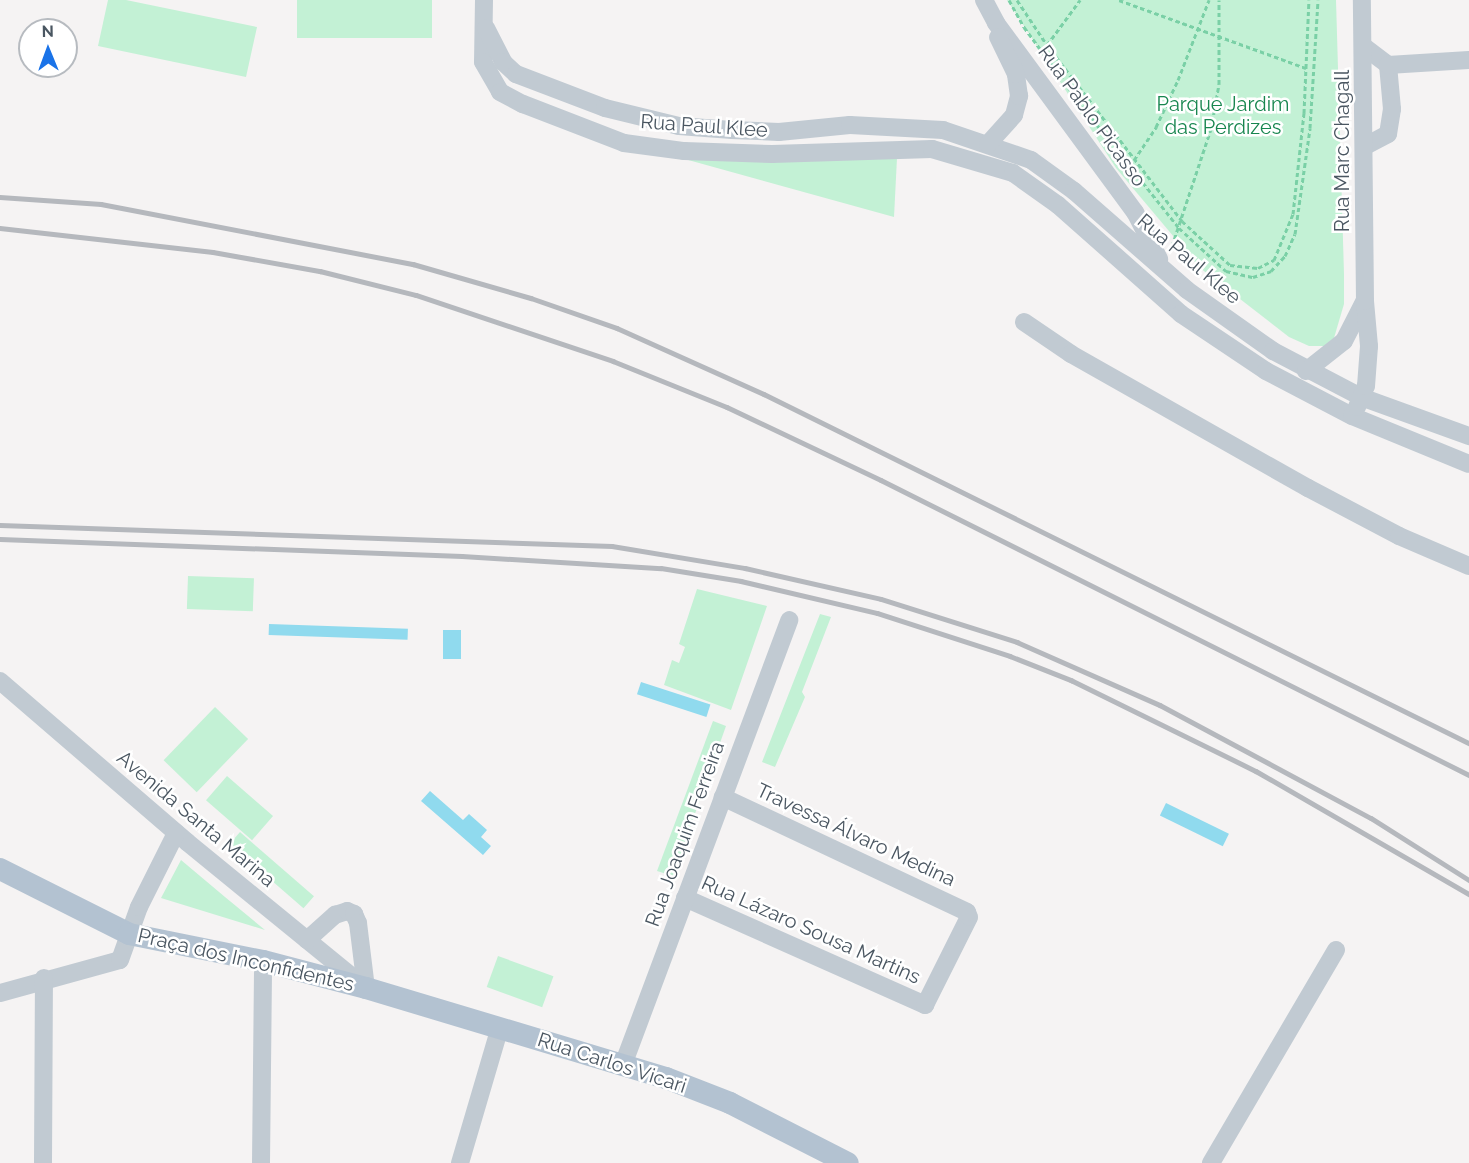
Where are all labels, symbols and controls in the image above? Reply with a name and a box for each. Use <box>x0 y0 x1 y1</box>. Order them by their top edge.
north arrow <box>18 18 78 78</box>
text: N <box>41 22 54 41</box>
street label: Rua Pablo Picasso <box>1033 41 1151 191</box>
street label: Rua Marc Chagall <box>1330 70 1354 232</box>
park label: Parque Jardim das Perdizes <box>1156 92 1290 139</box>
street label: Rua Paul Klee <box>639 110 769 142</box>
street label: Rua Paul Klee <box>1132 209 1246 309</box>
street label: Rua Joaquim Ferreira <box>640 738 730 930</box>
street label: Avenida Santa Marina <box>112 746 280 892</box>
street label: Travessa Álvaro Medina <box>752 778 960 892</box>
street label: Rua Lázaro Sousa Martins <box>698 871 924 989</box>
street label: Praça dos Inconfidentes <box>136 923 356 997</box>
street label: Rua Carlos Vicari <box>534 1028 690 1098</box>

